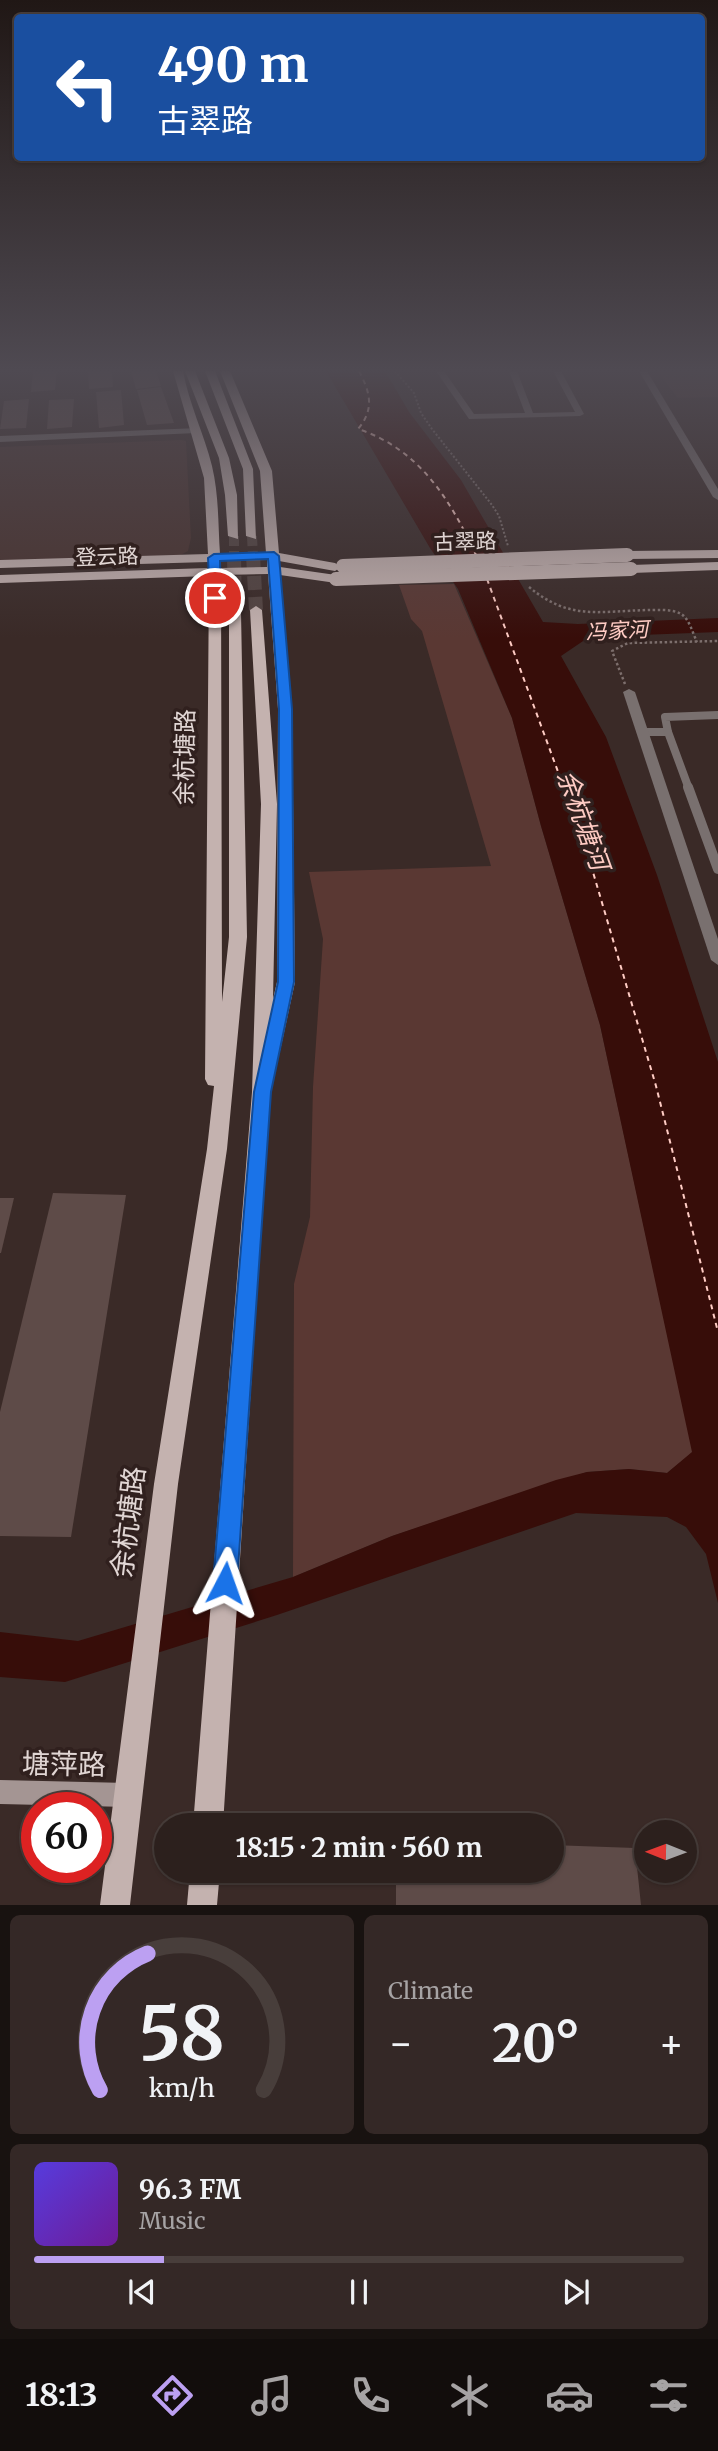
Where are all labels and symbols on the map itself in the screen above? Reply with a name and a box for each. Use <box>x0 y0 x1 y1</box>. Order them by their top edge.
street label: 古翠路 <box>433 527 497 556</box>
street label: 登云路 <box>75 542 139 571</box>
pin <box>185 568 245 628</box>
water label: 冯家河 <box>585 615 653 646</box>
street label: 余杭塘路 <box>168 709 201 805</box>
water label: 余杭塘河 <box>550 765 618 879</box>
street label: 余杭塘路 <box>103 1464 153 1580</box>
position arrow <box>188 1546 262 1620</box>
street label: 塘萍路 <box>22 1745 106 1783</box>
speed limit sign: 60 <box>21 1792 112 1883</box>
north arrow <box>634 1820 696 1883</box>

